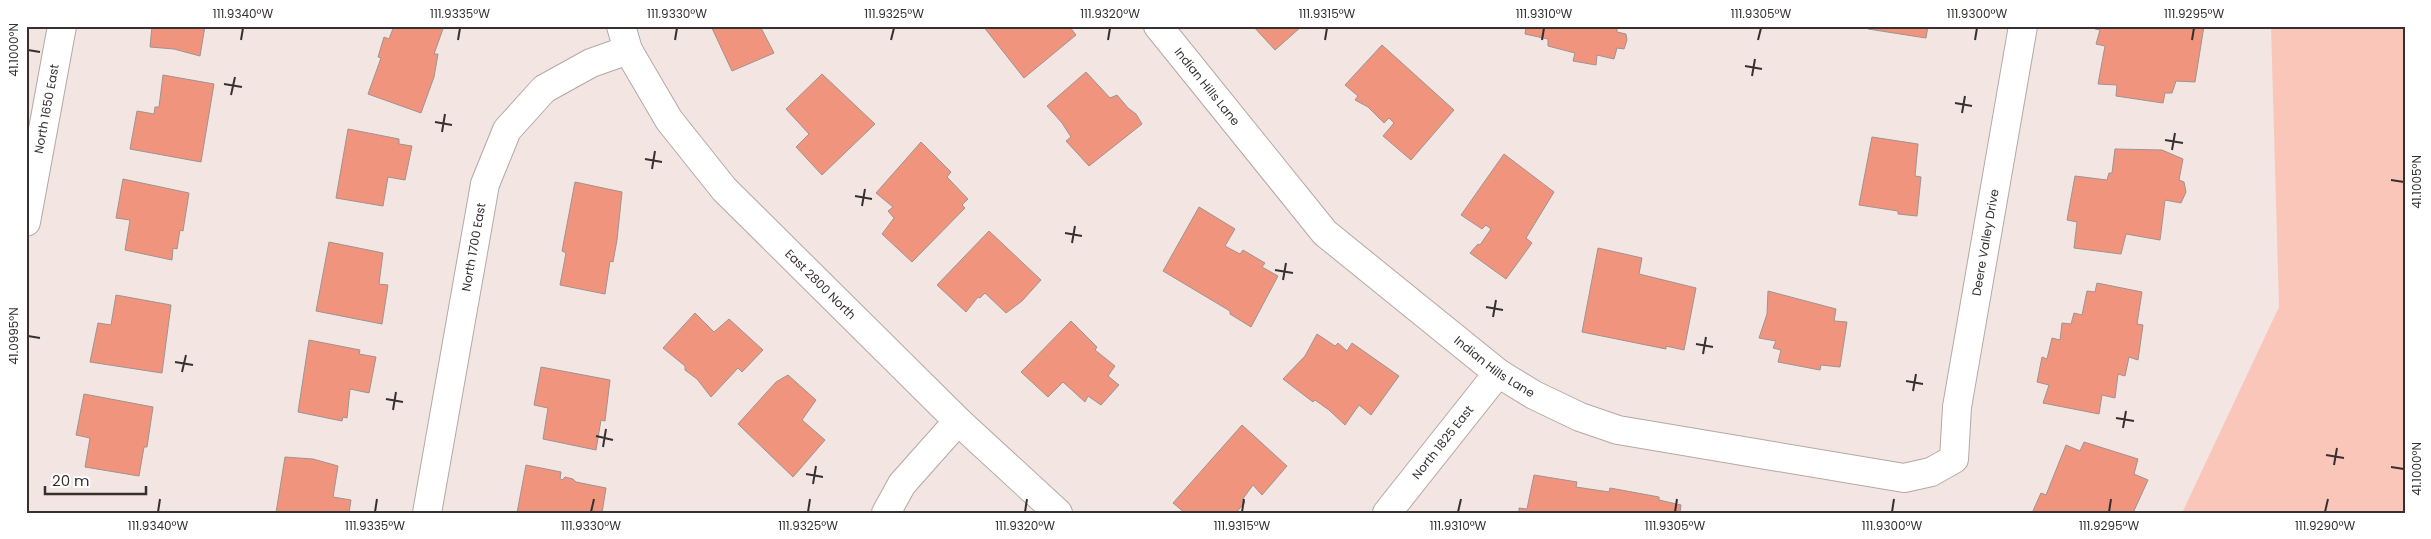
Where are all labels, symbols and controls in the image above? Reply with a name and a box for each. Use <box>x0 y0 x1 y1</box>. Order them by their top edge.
text: 111.9340°W <box>213 5 273 22</box>
text: 111.9335°W <box>430 5 490 22</box>
text: 111.9330°W <box>647 5 707 22</box>
text: 111.9325°W <box>864 5 924 22</box>
text: 111.9320°W <box>1080 5 1140 22</box>
text: 111.9315°W <box>1299 5 1356 22</box>
text: 111.9310°W <box>1516 5 1573 22</box>
text: 111.9305°W <box>1731 5 1791 22</box>
text: 111.9300°W <box>1947 5 2007 22</box>
text: 111.9295°W <box>2164 5 2224 22</box>
text: 41.1000°N <box>5 23 22 77</box>
street label: Indian Hills Lane <box>1171 44 1244 129</box>
street label: North 1650 East <box>30 63 63 155</box>
text: 41.1005°N <box>2408 155 2425 209</box>
street label: Deere Valley Drive <box>1967 188 2003 297</box>
street label: North 1700 East <box>457 201 490 293</box>
street label: East 2800 North <box>781 245 860 323</box>
text: 41.0995°N <box>5 307 22 365</box>
street label: Indian Hills Lane <box>1451 332 1538 401</box>
street label: North 1825 East <box>1408 402 1477 483</box>
text: 41.1000°N <box>2408 442 2425 496</box>
scale bar <box>45 464 146 496</box>
text: 20 m <box>52 470 90 491</box>
text: 111.9340°W <box>128 517 188 534</box>
text: 111.9335°W <box>345 517 405 534</box>
text: 111.9330°W <box>561 517 621 534</box>
text: 111.9325°W <box>778 517 838 534</box>
text: 111.9320°W <box>995 517 1055 534</box>
text: 111.9315°W <box>1214 517 1271 534</box>
text: 111.9310°W <box>1430 517 1487 534</box>
text: 111.9305°W <box>1645 517 1705 534</box>
text: 111.9300°W <box>1862 517 1922 534</box>
text: 111.9295°W <box>2079 517 2139 534</box>
text: 111.9290°W <box>2295 517 2355 534</box>

